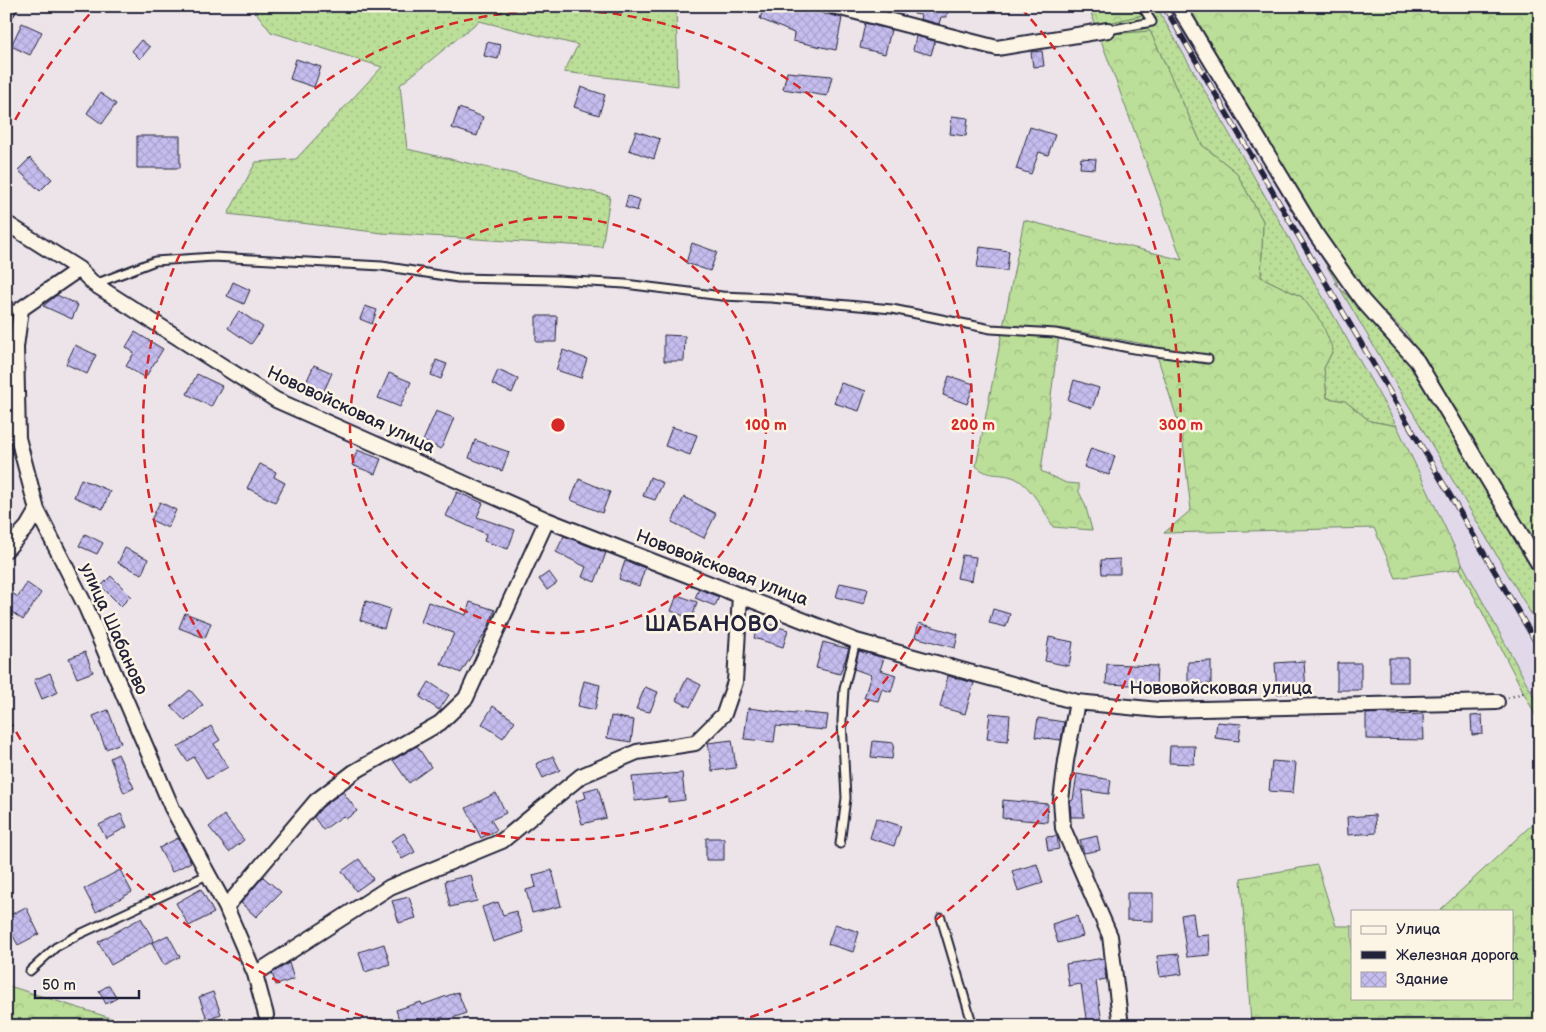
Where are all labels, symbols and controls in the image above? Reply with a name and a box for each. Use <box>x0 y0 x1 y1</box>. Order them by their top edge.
street label: Нововойсковая улица <box>264 362 439 458</box>
centre of rings <box>549 416 567 434</box>
text: 100 m <box>745 416 787 435</box>
text: 200 m <box>951 416 995 435</box>
text: 300 m <box>1159 416 1203 435</box>
street label: Нововойсковая улица <box>633 525 811 611</box>
street label: улица Шабаново <box>76 560 152 698</box>
district label: ШАБАНОВО <box>644 611 780 638</box>
street label: Нововойсковая улица <box>1130 678 1313 699</box>
legend <box>1351 910 1514 1000</box>
text: Улица <box>1396 920 1441 939</box>
text: Железная дорога <box>1396 946 1519 965</box>
scale bar <box>35 967 139 999</box>
text: Здание <box>1396 970 1448 989</box>
text: 50 m <box>42 976 76 995</box>

